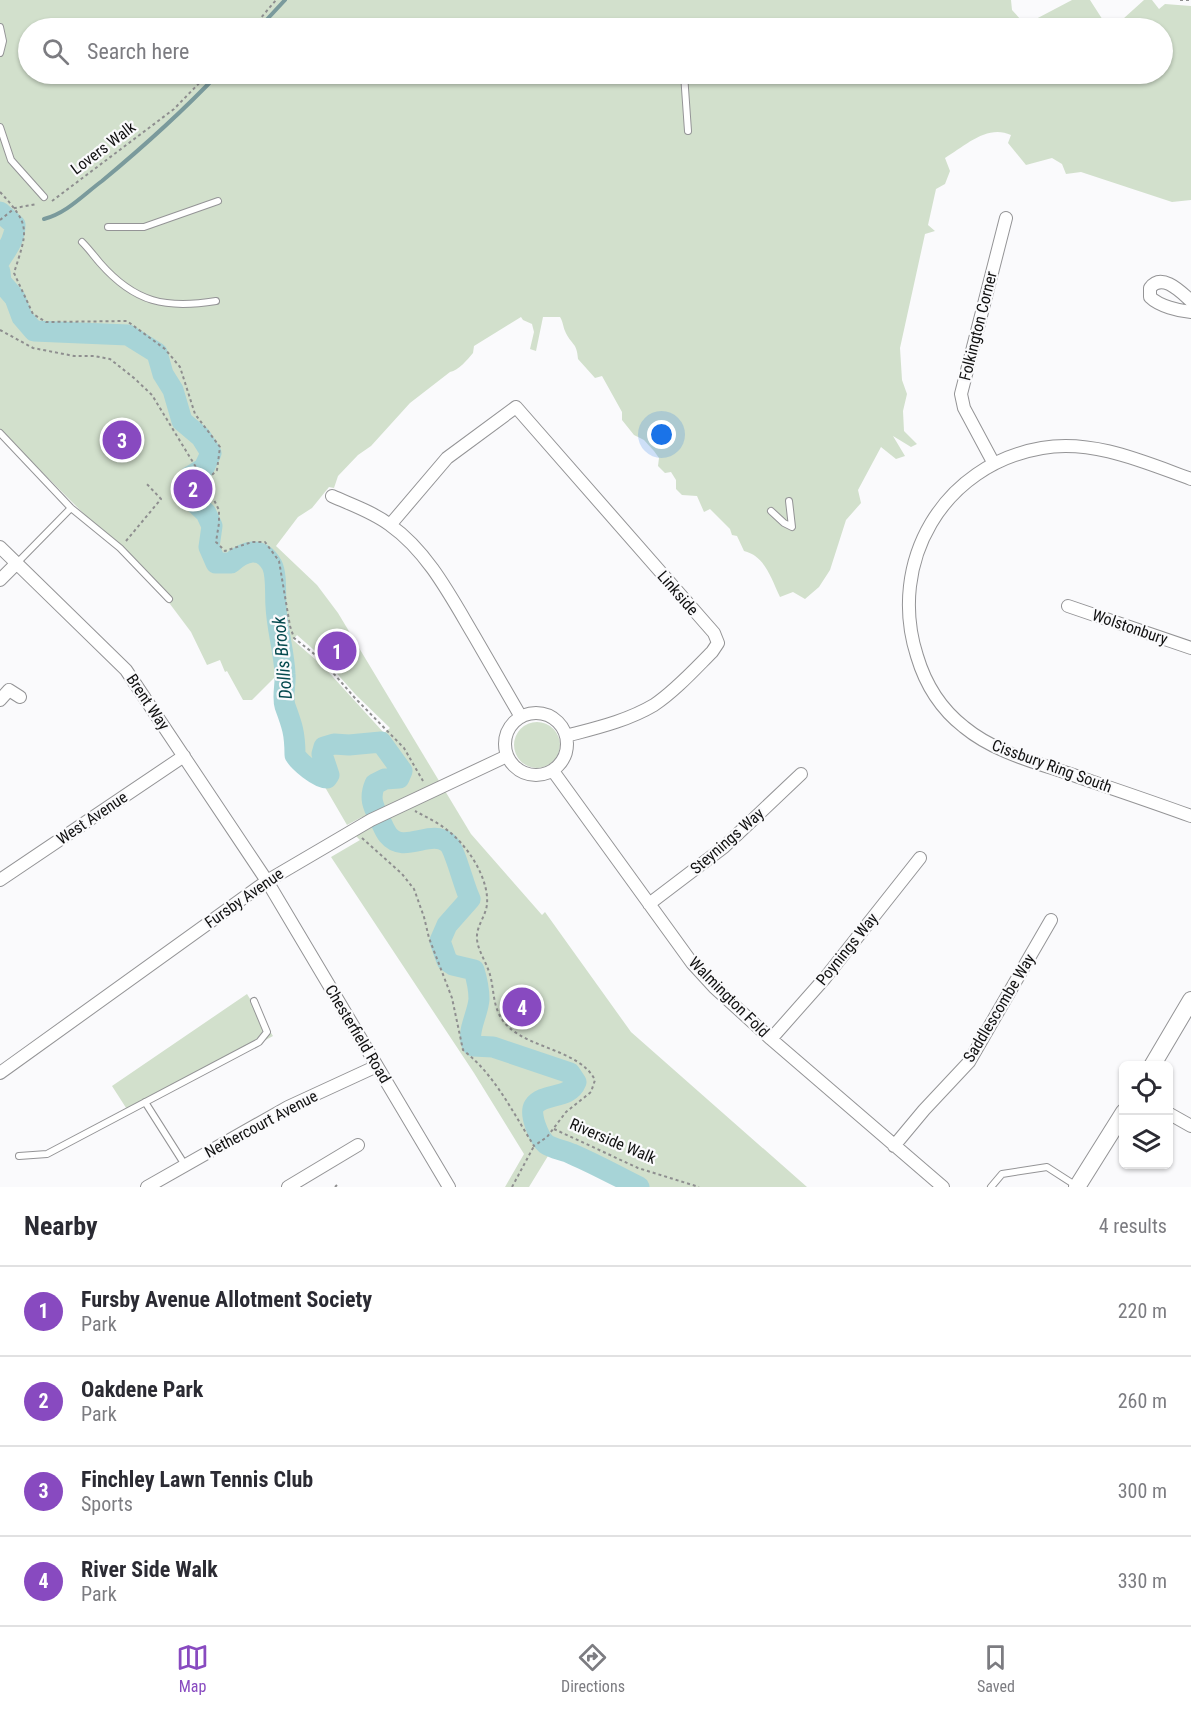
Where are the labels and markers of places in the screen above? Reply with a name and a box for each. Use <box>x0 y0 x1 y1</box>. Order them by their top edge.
pin: 3 <box>102 418 142 462</box>
pin: 2 <box>174 466 212 512</box>
pin: 1 <box>318 628 356 674</box>
pin: 4 <box>502 984 542 1030</box>

